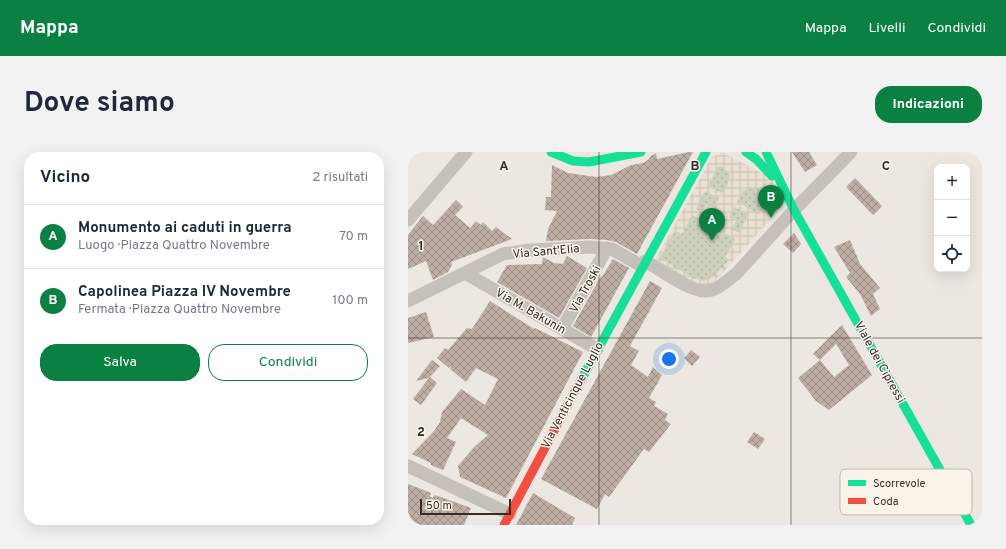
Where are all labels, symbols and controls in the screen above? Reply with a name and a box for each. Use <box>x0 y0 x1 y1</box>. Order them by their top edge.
text: Mappa <box>20 16 79 40</box>
text: Mappa <box>805 20 847 37</box>
text: Livelli <box>869 20 905 37</box>
text: Condividi <box>927 20 986 37</box>
text: Dove siamo <box>24 86 175 122</box>
button: Indicazioni <box>875 86 982 123</box>
text: A <box>499 159 509 175</box>
text: B <box>691 159 700 175</box>
text: C <box>882 159 890 175</box>
map controls <box>934 164 970 272</box>
button: + <box>934 164 970 200</box>
text: Vicino <box>40 167 90 189</box>
text: 2 risultati <box>313 170 368 186</box>
pin: B <box>758 185 784 218</box>
button: − <box>934 200 970 236</box>
pin: A <box>699 208 725 241</box>
text: Monumento ai caduti in guerra <box>78 219 292 238</box>
text: A <box>48 229 58 245</box>
text: 70 m <box>339 229 368 245</box>
button: locate <box>934 236 970 272</box>
text: Luogo · Piazza Quattro Novembre <box>78 238 270 254</box>
text: 1 <box>418 239 424 255</box>
street label: Via Sant'Elia <box>512 241 580 263</box>
street label: Via Troski <box>566 263 605 316</box>
text: Capolinea Piazza IV Novembre <box>78 283 291 302</box>
street label: Via M. Bakunin <box>492 285 569 339</box>
text: B <box>49 293 57 309</box>
text: 100 m <box>332 293 368 309</box>
text: Fermata · Piazza Quattro Novembre <box>78 302 281 318</box>
street label: Viale dei Cipressi <box>850 319 908 406</box>
street label: Via Venticinque Luglio <box>538 339 608 452</box>
button: Salva <box>40 344 200 381</box>
button: Condividi <box>208 344 368 381</box>
your location <box>659 349 679 369</box>
text: 2 <box>417 425 425 441</box>
legend <box>840 469 972 515</box>
text: Scorrevole <box>873 477 926 491</box>
text: Coda <box>873 495 899 509</box>
scale bar <box>420 497 511 516</box>
text: 50 m <box>426 499 452 513</box>

